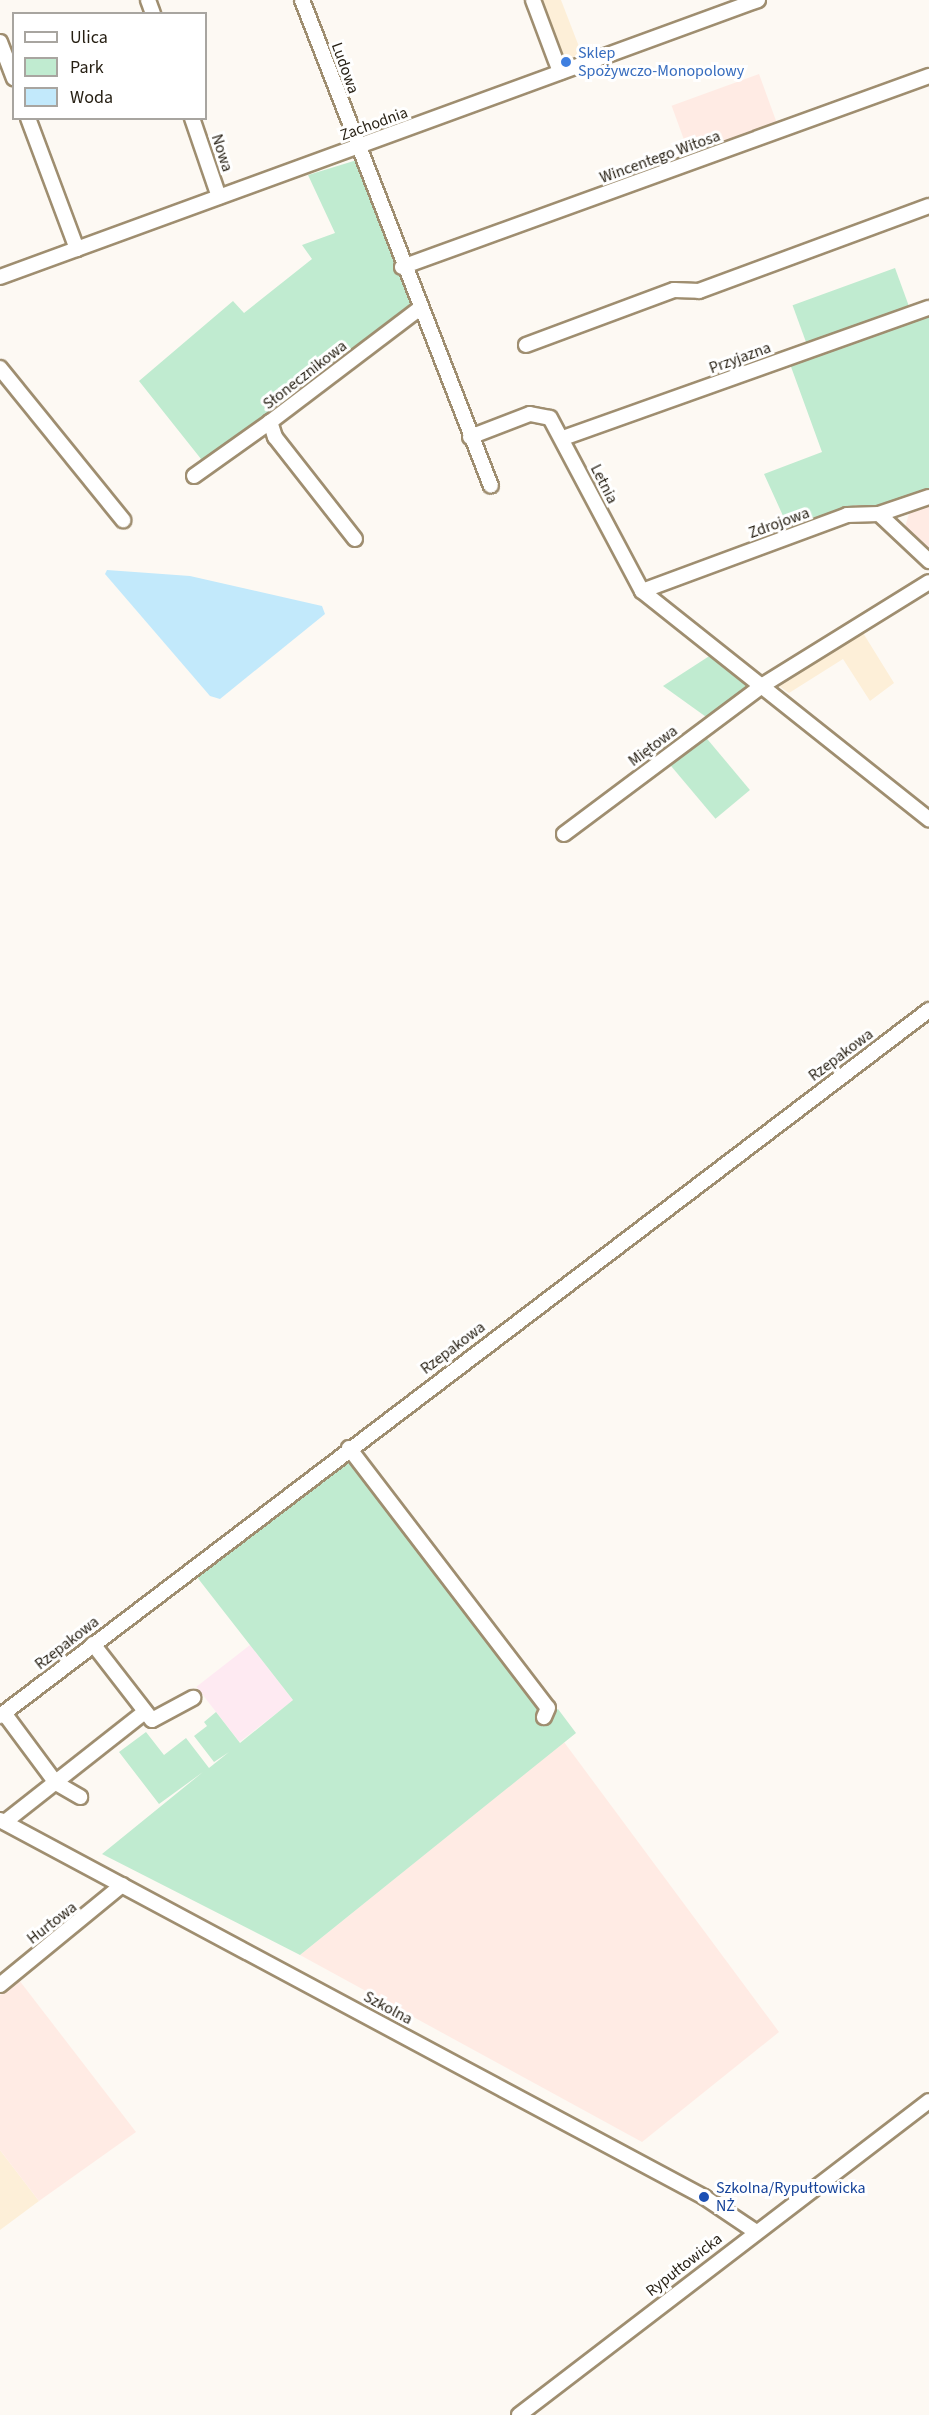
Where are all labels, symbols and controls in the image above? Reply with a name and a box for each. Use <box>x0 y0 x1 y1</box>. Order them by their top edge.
legend <box>12 12 207 120</box>
text: Ulica <box>70 25 108 50</box>
street label: Ludowa <box>327 40 363 96</box>
place label: Sklep Spożywczo-Monopolowy <box>578 43 744 81</box>
text: Park <box>70 55 104 80</box>
marker: Sklep Spożywczo-Monopolowy <box>559 55 573 69</box>
text: Woda <box>70 85 113 110</box>
street label: Zachodnia <box>337 103 411 145</box>
street label: Wincentego Witosa <box>597 126 723 188</box>
street label: Nowa <box>207 132 237 174</box>
street label: Słonecznikowa <box>259 336 351 414</box>
street label: Przyjazna <box>707 338 773 378</box>
street label: Letnia <box>586 461 622 507</box>
street label: Zdrojowa <box>746 503 812 543</box>
street label: Miętowa <box>625 721 681 771</box>
street label: Rzepakowa <box>805 1024 877 1086</box>
street label: Rzepakowa <box>417 1317 489 1379</box>
street label: Rzepakowa <box>31 1612 103 1674</box>
street label: Hurtowa <box>23 1898 81 1948</box>
street label: Szkolna <box>360 1987 416 2029</box>
place label: Szkolna/Rypułtowicka NŻ <box>716 2178 866 2216</box>
marker: Szkolna/Rypułtowicka NŻ <box>697 2190 711 2204</box>
street label: Rypułtowicka <box>642 2229 726 2301</box>

